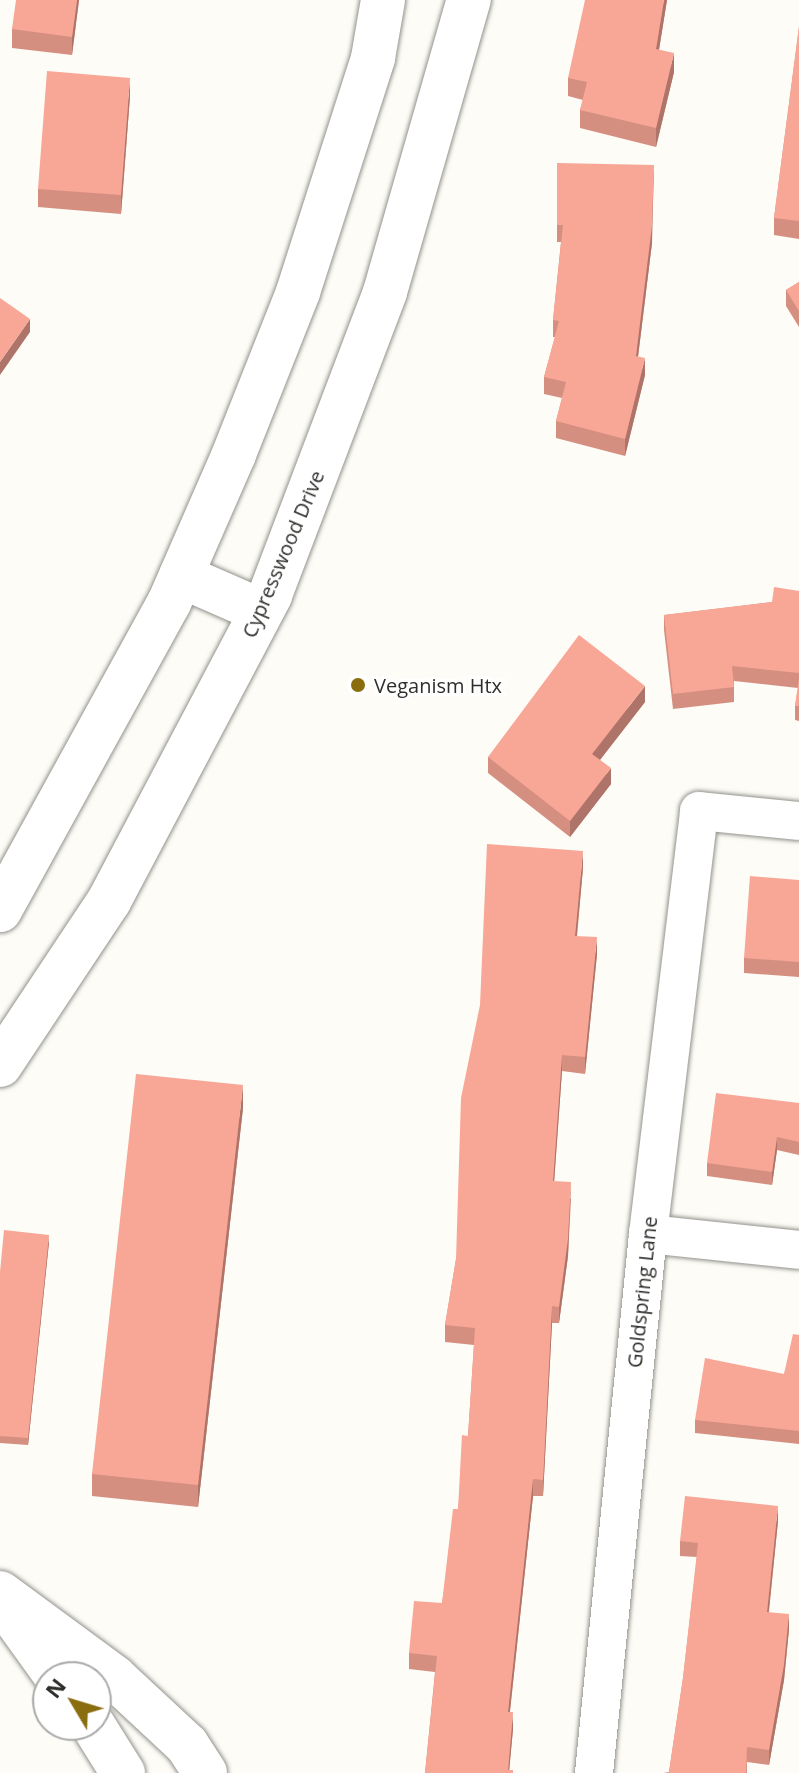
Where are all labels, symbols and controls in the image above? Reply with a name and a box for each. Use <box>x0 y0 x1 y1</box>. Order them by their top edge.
street label: Cypresswood Drive <box>237 467 329 641</box>
place label: Veganism Htx <box>374 673 502 697</box>
marker: Veganism Htx <box>349 676 367 694</box>
street label: Goldspring Lane <box>622 1215 662 1369</box>
north arrow <box>32 1661 112 1741</box>
text: N <box>37 1671 72 1704</box>

